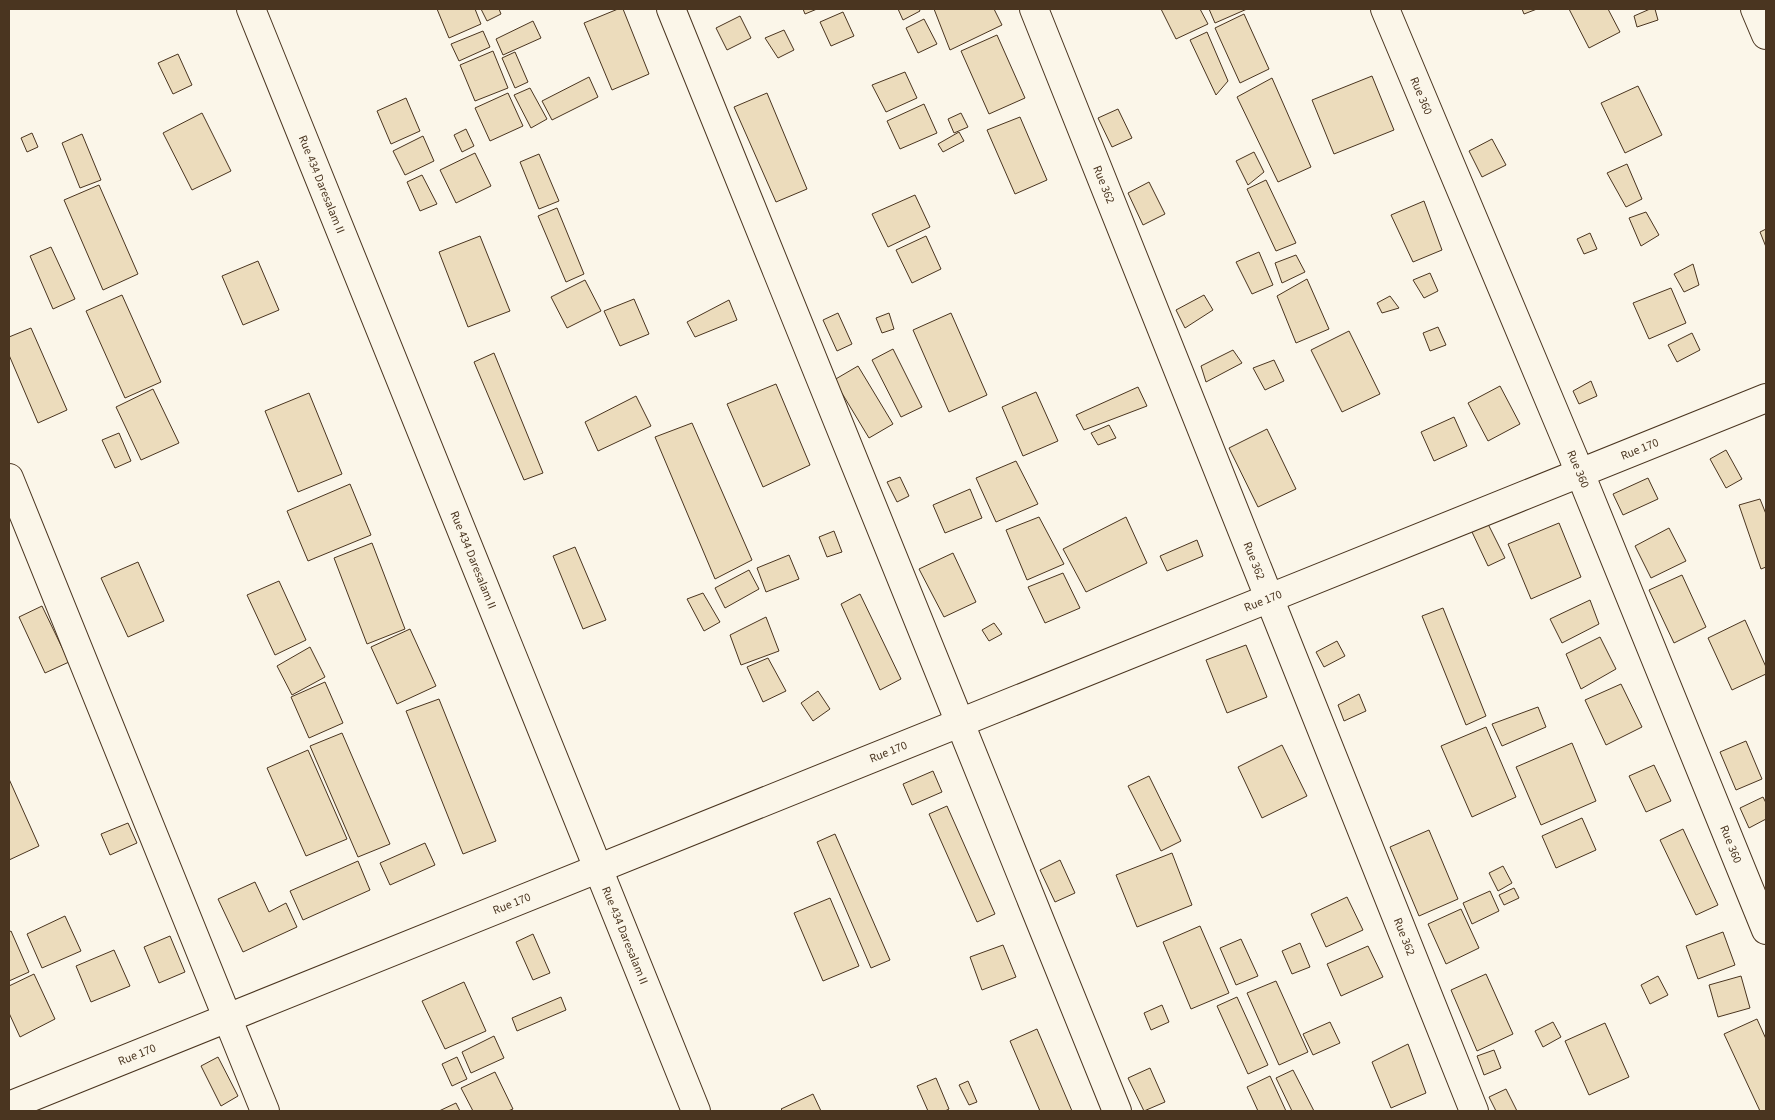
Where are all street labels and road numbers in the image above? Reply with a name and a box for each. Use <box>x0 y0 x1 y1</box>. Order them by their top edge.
street label: Rue 360 <box>1405 74 1436 117</box>
street label: Rue 434 Daresalam II <box>294 133 349 236</box>
street label: Rue 362 <box>1088 163 1119 206</box>
street label: Rue 170 <box>1618 434 1661 465</box>
street label: Rue 360 <box>1562 448 1593 491</box>
street label: Rue 434 Daresalam II <box>446 508 500 612</box>
street label: Rue 362 <box>1239 539 1269 582</box>
street label: Rue 170 <box>1242 586 1285 616</box>
street label: Rue 170 <box>867 737 910 767</box>
street label: Rue 360 <box>1715 823 1746 866</box>
street label: Rue 434 Daresalam II <box>597 884 652 987</box>
street label: Rue 170 <box>490 889 533 919</box>
street label: Rue 362 <box>1389 915 1419 959</box>
street label: Rue 170 <box>116 1040 159 1070</box>

